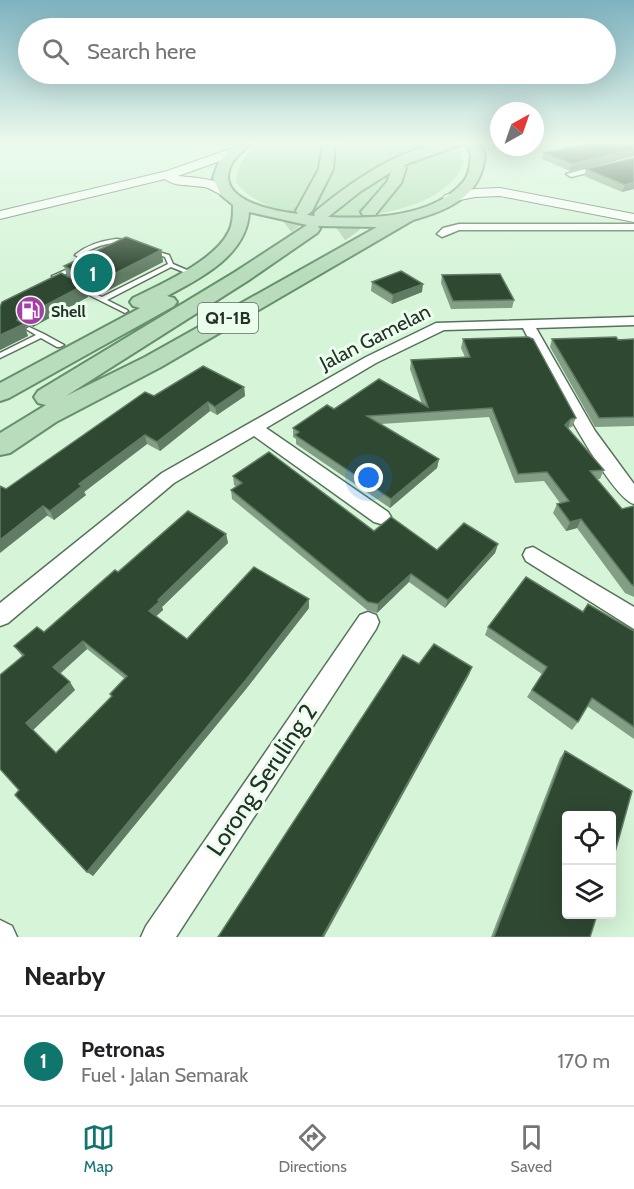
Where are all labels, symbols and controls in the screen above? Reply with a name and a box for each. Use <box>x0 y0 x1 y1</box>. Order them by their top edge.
search box <box>18 18 616 84</box>
icon: search <box>39 35 72 68</box>
text: Search here <box>87 38 196 65</box>
north arrow <box>490 102 544 156</box>
pin: 1 <box>74 250 112 296</box>
fuel station icon: Shell <box>14 295 46 327</box>
street label: Jalan Gamelan <box>315 299 434 376</box>
place label: Shell <box>51 302 86 321</box>
road number: Q1-1B <box>198 303 258 333</box>
your location <box>354 463 383 492</box>
street label: Lorong Seruling 2 <box>200 698 323 861</box>
map controls <box>562 811 616 919</box>
button: locate <box>562 811 616 865</box>
button: layers <box>562 865 616 919</box>
text: Nearby <box>24 960 105 992</box>
text: Petronas <box>81 1036 165 1063</box>
text: 1 <box>40 1049 47 1073</box>
text: 170 m <box>558 1049 610 1073</box>
text: Fuel · Jalan Semarak <box>81 1063 248 1087</box>
tab: Map <box>82 1121 115 1176</box>
tab: Directions <box>279 1121 347 1176</box>
tab: Saved <box>511 1121 552 1176</box>

